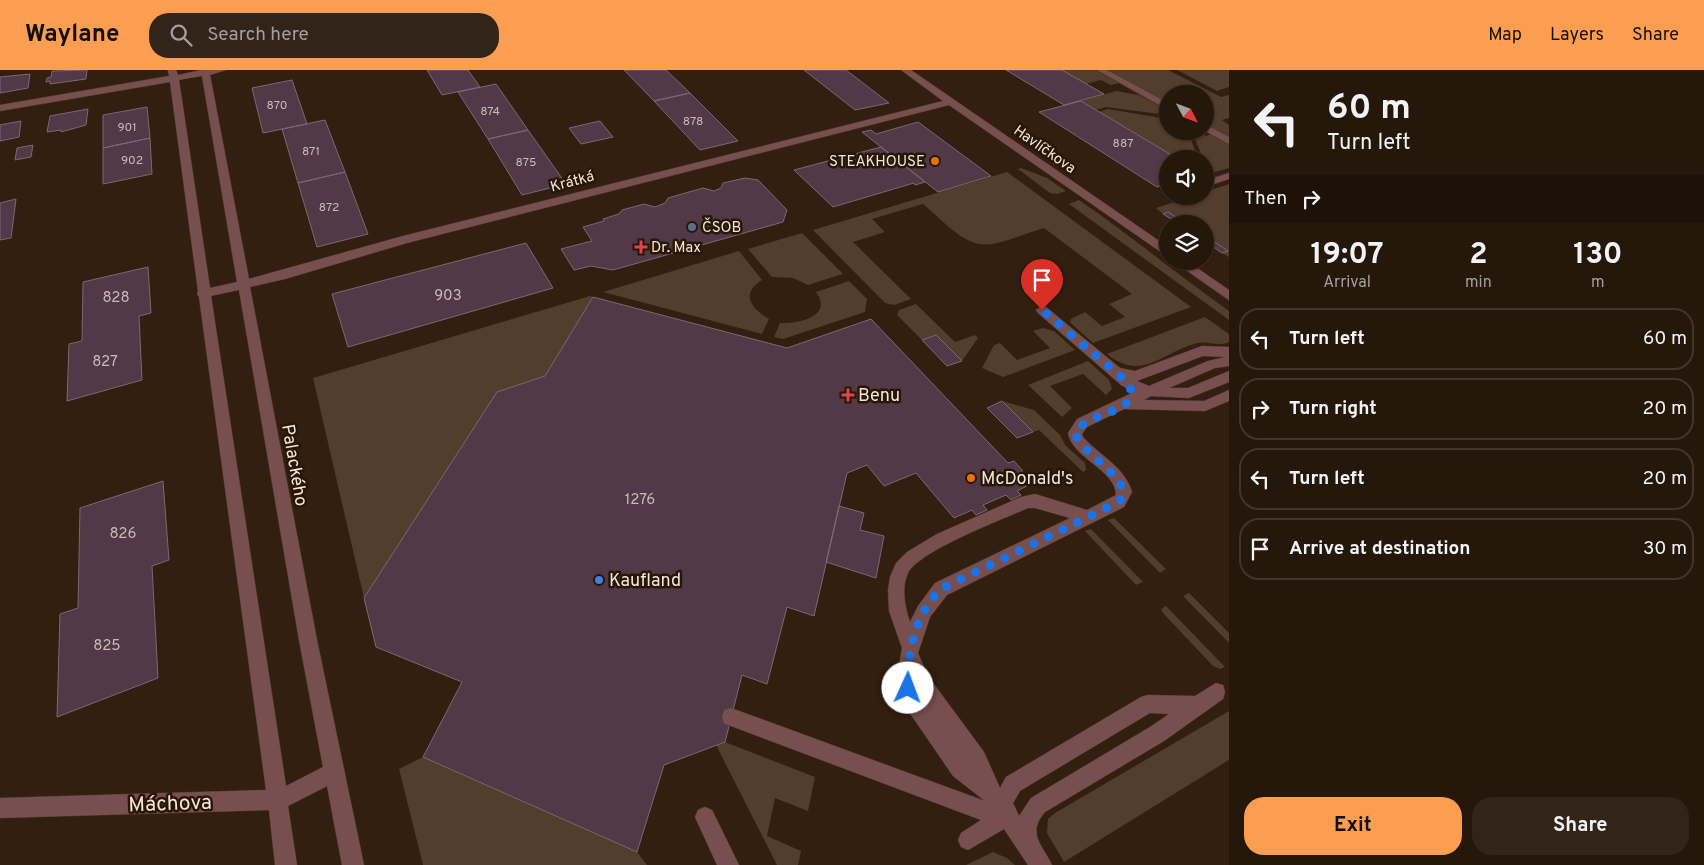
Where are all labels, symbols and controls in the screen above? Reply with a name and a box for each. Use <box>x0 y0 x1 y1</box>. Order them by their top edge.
search box <box>149 13 499 58</box>
text: Waylane <box>25 20 119 50</box>
icon: search <box>167 21 195 49</box>
text: Search here <box>207 23 309 47</box>
text: Map <box>1488 24 1522 47</box>
text: Layers <box>1550 24 1604 47</box>
text: Share <box>1632 24 1679 47</box>
north arrow <box>1159 85 1214 140</box>
map controls <box>1159 85 1214 270</box>
text: 60 m <box>1327 87 1411 131</box>
icon: left <box>1244 90 1309 155</box>
house number: 870 <box>267 98 287 114</box>
house number: 874 <box>480 104 500 120</box>
house number: 878 <box>683 114 703 130</box>
house number: 901 <box>117 120 137 136</box>
street label: Havlíčkova <box>1009 122 1079 179</box>
text: Turn left <box>1327 130 1410 157</box>
house number: 887 <box>1113 136 1133 152</box>
house number: 871 <box>302 144 320 160</box>
button: sound <box>1159 150 1214 205</box>
house number: 902 <box>121 153 143 169</box>
place label: STEAKHOUSE <box>829 153 925 172</box>
house number: 875 <box>516 155 536 171</box>
marker: STEAKHOUSE <box>929 155 941 167</box>
street label: Krátká <box>548 167 597 197</box>
icon: right <box>1297 185 1325 213</box>
text: Then <box>1244 187 1287 211</box>
house number: 872 <box>319 200 339 216</box>
button: layers <box>1159 215 1214 270</box>
place label: ČSOB <box>702 217 741 238</box>
marker: ČSOB <box>686 221 698 233</box>
text: 19:07 <box>1311 237 1384 274</box>
text: 2 <box>1469 237 1488 274</box>
text: 130 <box>1573 237 1622 274</box>
place label: Dr. Max <box>651 239 701 258</box>
marker: Dr. Max <box>635 241 647 253</box>
pin <box>1021 259 1063 310</box>
icon: arrive <box>1028 266 1056 294</box>
text: Arrival <box>1323 273 1371 293</box>
text: min <box>1465 273 1492 293</box>
text: m <box>1591 273 1605 293</box>
house number: 903 <box>434 287 462 306</box>
house number: 828 <box>102 289 130 308</box>
icon: left <box>1246 325 1274 353</box>
text: Turn left <box>1289 327 1365 351</box>
text: 60 m <box>1643 327 1687 351</box>
house number: 827 <box>92 353 118 372</box>
place label: Benu <box>858 385 900 408</box>
marker: Benu <box>842 389 854 401</box>
icon: right <box>1246 395 1274 423</box>
text: Turn right <box>1289 397 1377 421</box>
text: 20 m <box>1643 397 1687 421</box>
street label: Palackého <box>275 422 312 508</box>
icon: left <box>1246 465 1274 493</box>
text: Turn left <box>1289 467 1365 491</box>
text: 20 m <box>1643 467 1687 491</box>
place label: McDonald's <box>981 468 1073 491</box>
marker: McDonald's <box>965 472 977 484</box>
house number: 1276 <box>625 491 655 510</box>
house number: 826 <box>110 525 137 544</box>
icon: arrive <box>1246 535 1274 563</box>
text: Arrive at destination <box>1289 537 1470 561</box>
text: 30 m <box>1643 537 1687 561</box>
place label: Kaufland <box>609 570 681 593</box>
marker: Kaufland <box>593 574 605 586</box>
house number: 825 <box>93 637 121 656</box>
position arrow <box>881 661 933 713</box>
street label: Máchova <box>128 790 212 819</box>
button: Exit <box>1244 797 1462 855</box>
button: Share <box>1472 797 1689 855</box>

